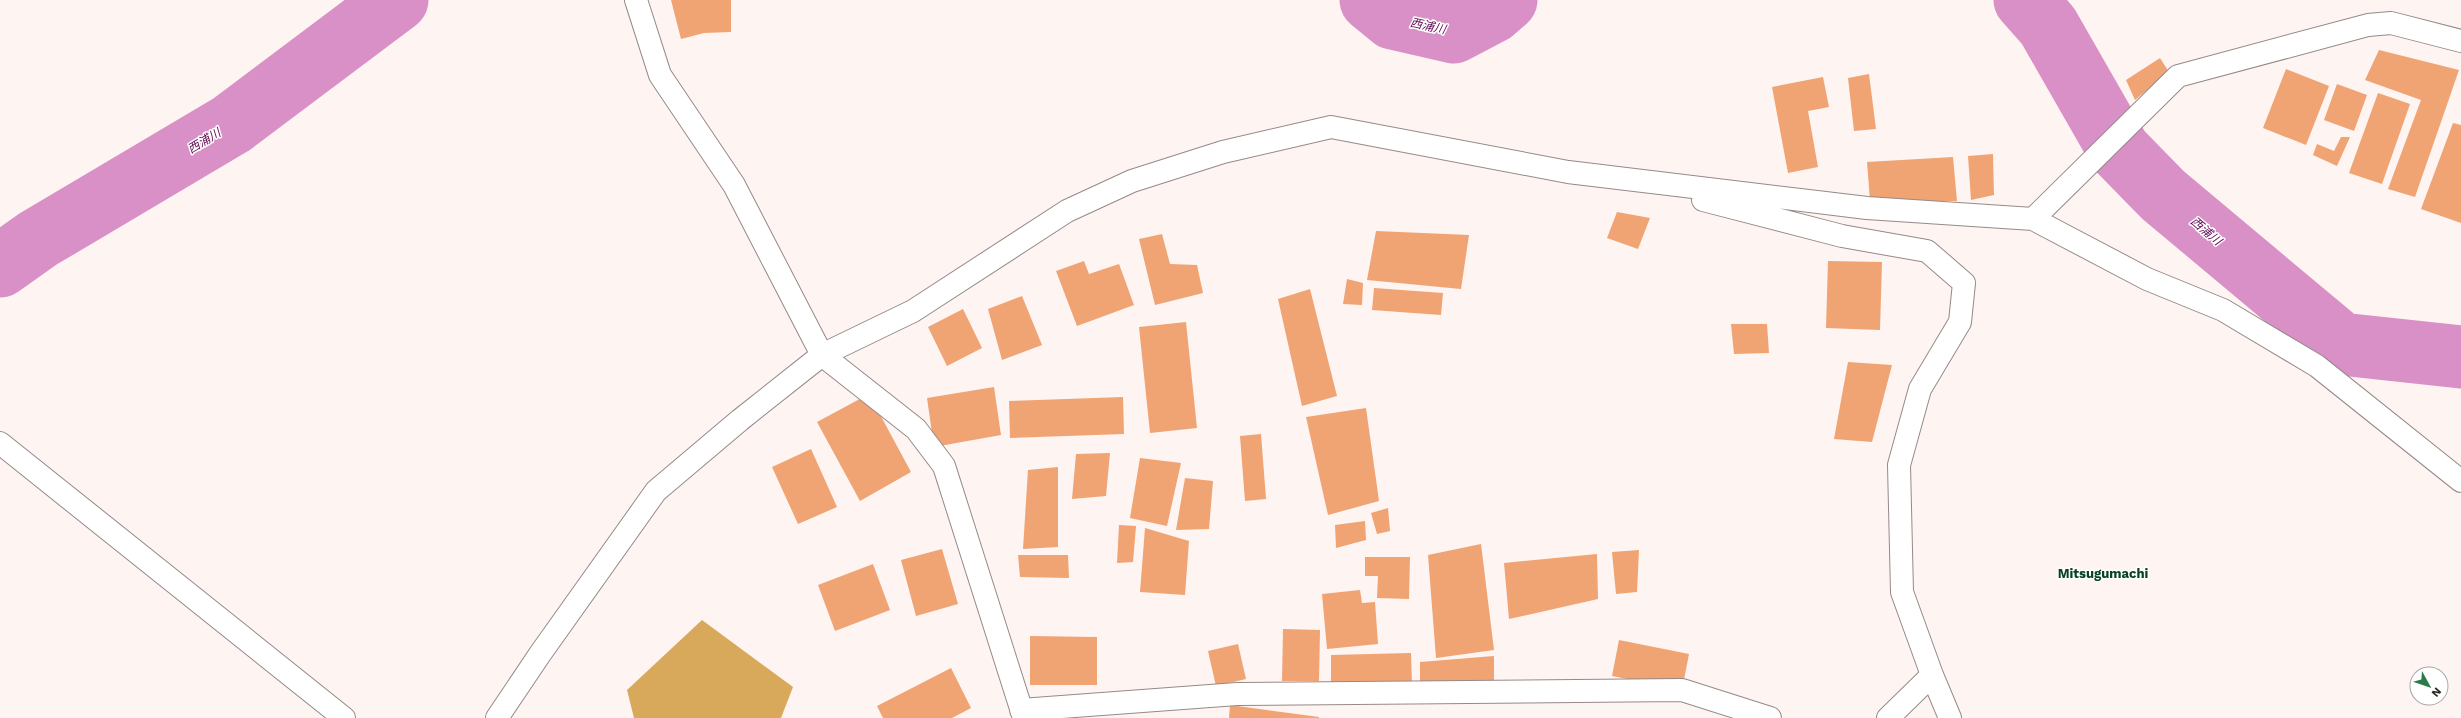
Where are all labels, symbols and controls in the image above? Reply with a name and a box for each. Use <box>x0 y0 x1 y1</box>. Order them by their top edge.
water label: 西浦川 <box>1409 15 1449 37</box>
water label: 西浦川 <box>185 125 225 156</box>
water label: 西浦川 <box>2188 214 2226 249</box>
district label: Mitsugumachi <box>2058 566 2148 581</box>
north arrow <box>2409 666 2449 706</box>
text: N <box>2429 685 2444 699</box>

